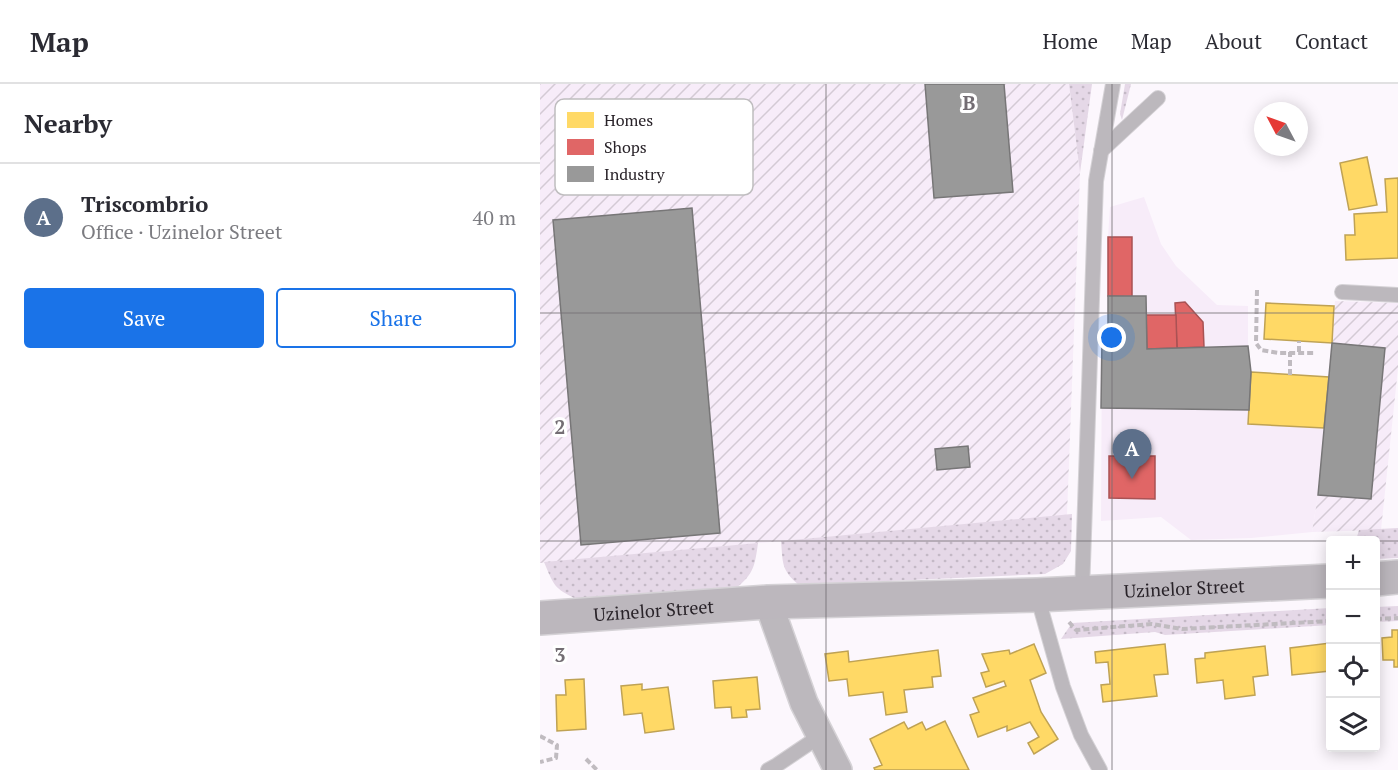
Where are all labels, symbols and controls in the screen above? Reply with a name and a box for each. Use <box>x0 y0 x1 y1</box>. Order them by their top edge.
text: Map <box>30 23 89 60</box>
text: Home <box>1042 27 1098 55</box>
text: Map <box>1131 27 1172 55</box>
text: About <box>1205 27 1262 55</box>
text: Contact <box>1295 27 1368 55</box>
text: B <box>963 89 976 116</box>
legend <box>555 99 753 195</box>
north arrow <box>1254 102 1308 156</box>
text: Nearby <box>24 106 112 140</box>
text: Homes <box>604 109 653 131</box>
text: Shops <box>604 136 647 158</box>
text: Industry <box>604 163 665 185</box>
text: Triscombrio <box>81 189 208 218</box>
text: A <box>36 204 51 231</box>
text: 40 m <box>473 204 516 231</box>
text: Office · Uzinelor Street <box>81 218 282 245</box>
button: Save <box>24 288 264 348</box>
button: Share <box>276 288 516 348</box>
your location <box>1097 323 1126 352</box>
text: 2 <box>554 413 566 440</box>
pin: A <box>1112 430 1152 479</box>
map controls <box>1326 536 1380 752</box>
button: + <box>1326 536 1380 590</box>
street label: Uzinelor Street <box>1123 573 1245 603</box>
button: − <box>1326 590 1380 644</box>
street label: Uzinelor Street <box>593 594 715 626</box>
text: 3 <box>554 641 566 668</box>
button: locate <box>1326 644 1380 698</box>
button: layers <box>1326 698 1380 752</box>

